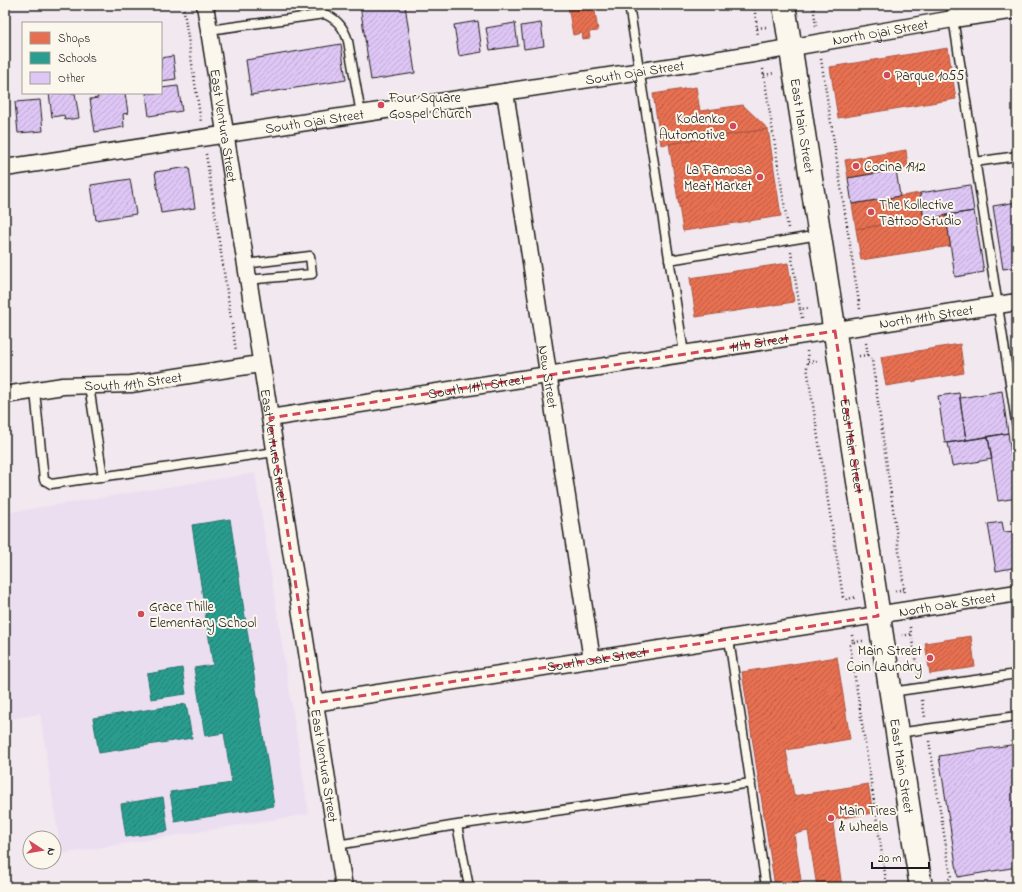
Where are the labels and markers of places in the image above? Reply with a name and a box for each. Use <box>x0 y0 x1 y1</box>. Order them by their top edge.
place label: Parque 1055 <box>895 66 964 87</box>
marker: Parque 1055 <box>882 70 892 80</box>
place label: Four Square Gospel Church <box>388 88 471 125</box>
marker: Four Square Gospel Church <box>376 100 386 110</box>
place label: Kodenko Automotive <box>659 109 726 146</box>
marker: Kodenko Automotive <box>728 121 738 131</box>
place label: Cocina 1912 <box>864 157 926 178</box>
place label: La Famosa Meat Market <box>684 160 752 197</box>
marker: Cocina 1912 <box>851 161 861 171</box>
marker: La Famosa Meat Market <box>755 172 765 182</box>
place label: The Kollective Tattoo Studio <box>879 195 961 232</box>
marker: The Kollective Tattoo Studio <box>866 207 876 217</box>
place label: Grace Thille Elementary School <box>149 597 256 635</box>
marker: Grace Thille Elementary School <box>136 609 146 619</box>
place label: Main Street Coin Laundry <box>847 641 922 679</box>
marker: Main Street Coin Laundry <box>925 653 935 663</box>
place label: Main Tires & Wheels <box>839 801 896 838</box>
marker: Main Tires & Wheels <box>826 813 836 823</box>

